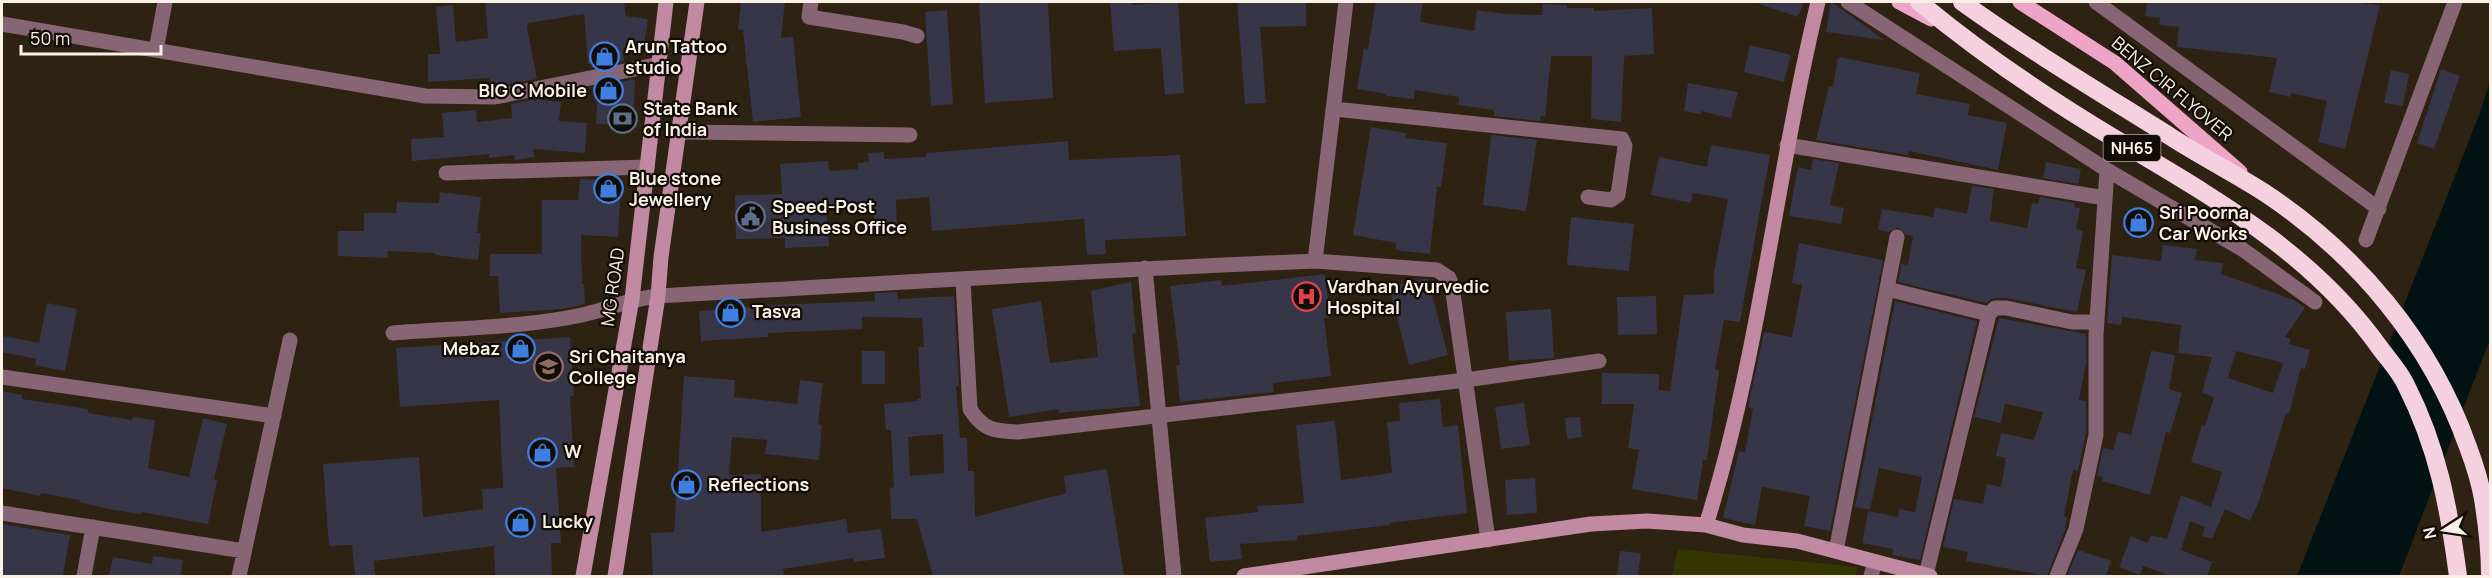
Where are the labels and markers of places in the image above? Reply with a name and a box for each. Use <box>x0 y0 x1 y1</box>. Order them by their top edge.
place label: Arun Tattoo studio <box>625 34 727 79</box>
shop icon: Arun Tattoo studio <box>588 41 620 73</box>
shop icon: BIG C Mobile <box>592 75 624 107</box>
place label: BIG C Mobile <box>478 78 587 102</box>
place label: State Bank of India <box>643 96 739 141</box>
bank icon: State Bank of India <box>606 103 638 135</box>
place label: Blue stone Jewellery <box>629 166 721 211</box>
shop icon: Blue stone Jewellery <box>592 173 624 205</box>
place label: Speed-Post Business Office <box>772 194 907 239</box>
place label: Sri Poorna Car Works <box>2159 200 2249 245</box>
public building icon: Speed-Post Business Office <box>735 201 767 233</box>
shop icon: Sri Poorna Car Works <box>2122 207 2154 239</box>
place label: Vardhan Ayurvedic Hospital <box>1327 274 1489 319</box>
hospital icon: Vardhan Ayurvedic Hospital <box>1290 281 1322 313</box>
shop icon: Tasva <box>715 296 747 328</box>
place label: Tasva <box>752 299 801 323</box>
shop icon: Mebaz <box>505 333 537 365</box>
place label: Mebaz <box>443 336 500 360</box>
place label: Sri Chaitanya College <box>569 344 686 389</box>
school or university icon: Sri Chaitanya College <box>532 351 564 383</box>
shop icon: W <box>527 436 559 468</box>
place label: W <box>564 439 582 463</box>
shop icon: Reflections <box>671 469 703 501</box>
place label: Reflections <box>708 472 810 496</box>
shop icon: Lucky <box>505 506 537 538</box>
place label: Lucky <box>542 509 593 533</box>

